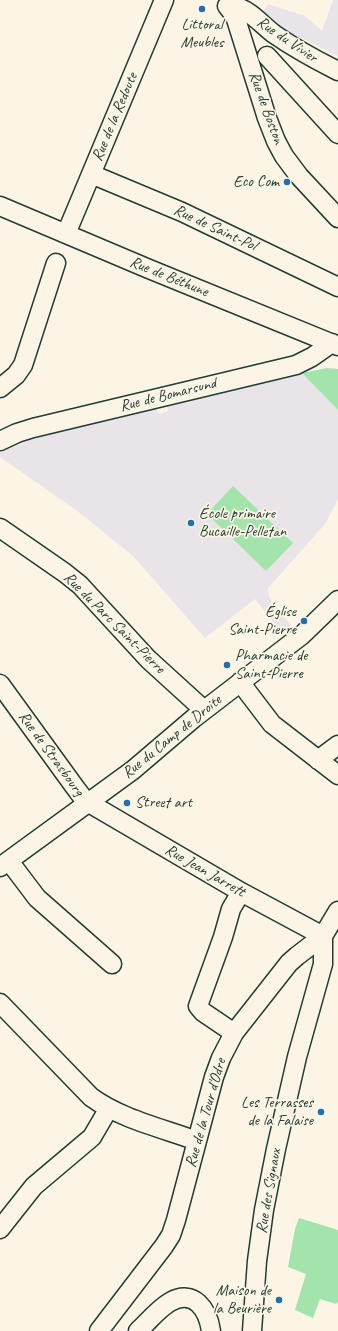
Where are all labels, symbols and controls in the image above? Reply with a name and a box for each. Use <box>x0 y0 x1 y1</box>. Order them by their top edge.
marker: Littoral Meubles <box>197 4 207 14</box>
street label: Rue du Vivier <box>253 13 321 67</box>
place label: Littoral Meubles <box>181 15 223 53</box>
street label: Rue de Boston <box>244 69 288 147</box>
street label: Rue de la Redoute <box>88 70 142 164</box>
place label: Eco Com <box>233 172 279 192</box>
marker: Eco Com <box>282 177 292 187</box>
street label: Rue de Saint-Pol <box>171 200 259 256</box>
street label: Rue de Béthune <box>127 253 211 301</box>
street label: Rue de Bomarsund <box>118 374 218 416</box>
place label: École primaire Bucaille-Pelletan <box>199 504 286 542</box>
marker: École primaire Bucaille-Pelletan <box>186 518 196 528</box>
street label: Rue du Parc Saint-Pierre <box>59 568 169 678</box>
place label: Église Saint-Pierre <box>228 602 296 640</box>
marker: Église Saint-Pierre <box>299 616 309 626</box>
place label: Pharmacie de Saint-Pierre <box>235 646 307 684</box>
marker: Pharmacie de Saint-Pierre <box>222 660 232 670</box>
street label: Rue du Camp de Droite <box>119 691 225 783</box>
street label: Rue de Strasbourg <box>14 708 88 800</box>
place label: Street art <box>135 793 192 813</box>
marker: Street art <box>122 798 132 808</box>
street label: Rue Jean Jarrett <box>161 840 249 902</box>
street label: Rue de la Tour d'Odre <box>181 1056 231 1170</box>
place label: Les Terrasses de la Falaise <box>241 1093 313 1131</box>
marker: Les Terrasses de la Falaise <box>316 1107 326 1117</box>
street label: Rue des Signaux <box>252 1147 286 1235</box>
place label: Maison de la Beurière <box>213 1281 271 1319</box>
marker: Maison de la Beurière <box>274 1295 284 1305</box>

